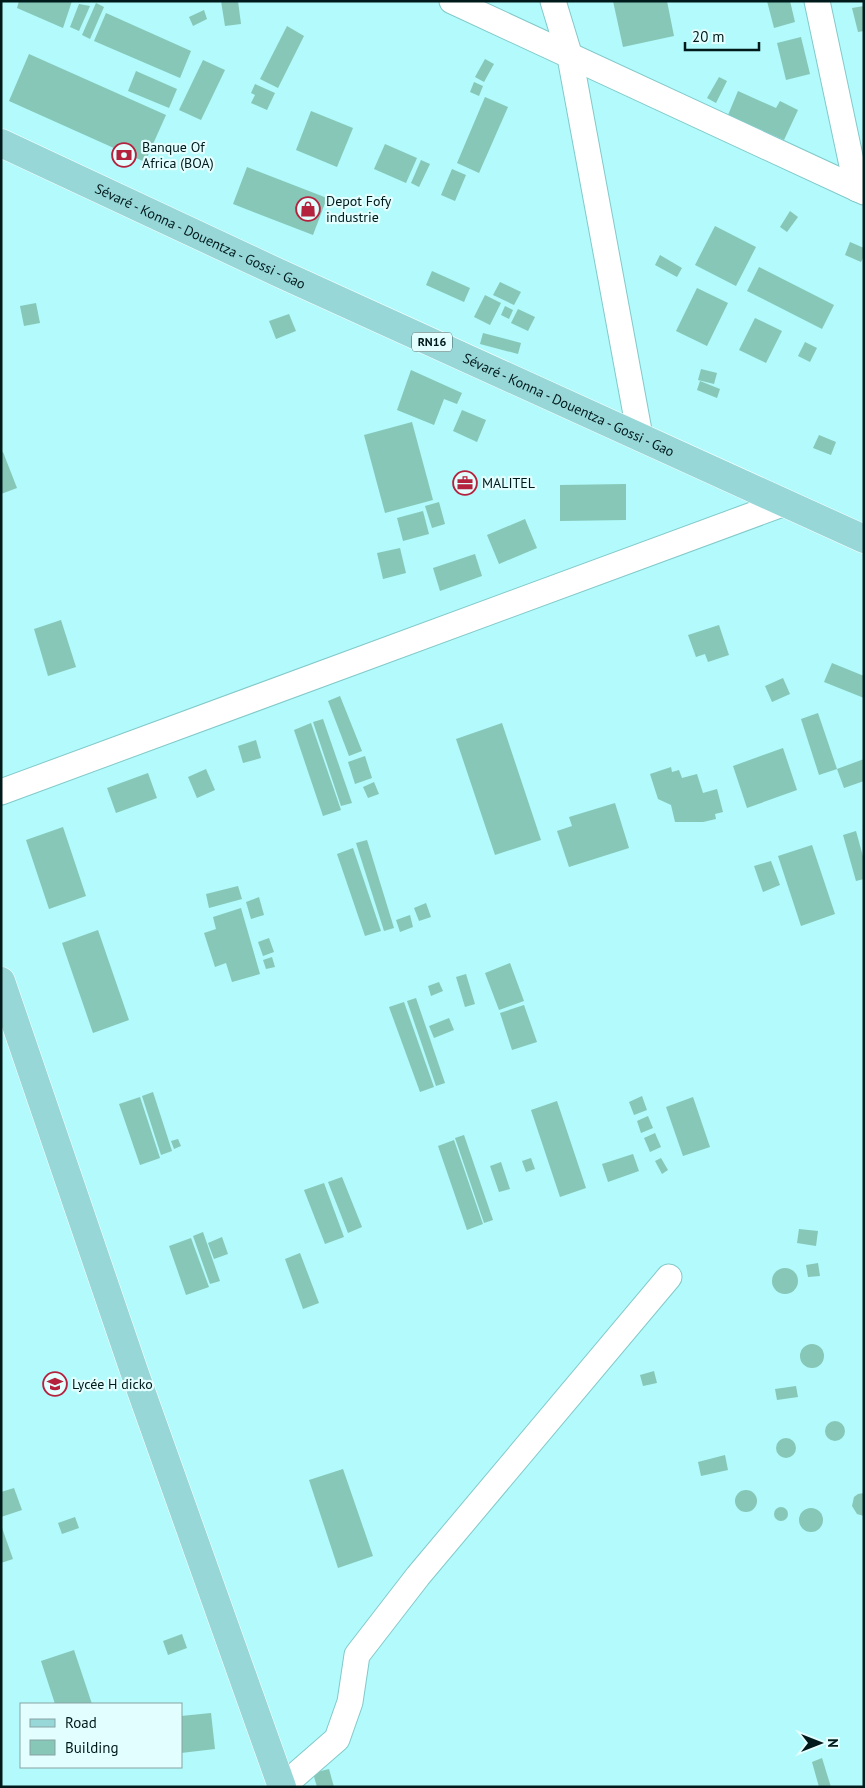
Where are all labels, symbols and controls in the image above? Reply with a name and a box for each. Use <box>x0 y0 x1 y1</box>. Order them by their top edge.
scale bar <box>685 20 759 52</box>
text: 20 m <box>692 27 725 46</box>
place label: Banque Of Africa (BOA) <box>142 138 214 172</box>
bank icon: Banque Of Africa (BOA) <box>111 142 137 168</box>
street label: Sévaré - Konna - Douentza - Gossi - Gao <box>92 179 309 293</box>
place label: Depot Fofy industrie <box>326 192 392 226</box>
shop icon: Depot Fofy industrie <box>295 196 321 222</box>
road number: RN16 <box>412 332 452 352</box>
street label: Sévaré - Konna - Douentza - Gossi - Gao <box>460 349 677 461</box>
office icon: MALITEL <box>452 470 478 496</box>
place label: MALITEL <box>482 474 535 492</box>
school or university icon: Lycée H dicko <box>42 1371 68 1397</box>
place label: Lycée H dicko <box>72 1375 153 1393</box>
legend <box>20 1703 182 1768</box>
text: Road <box>65 1713 97 1732</box>
north arrow <box>795 1718 845 1768</box>
text: Building <box>65 1738 119 1757</box>
text: N <box>824 1738 842 1748</box>

